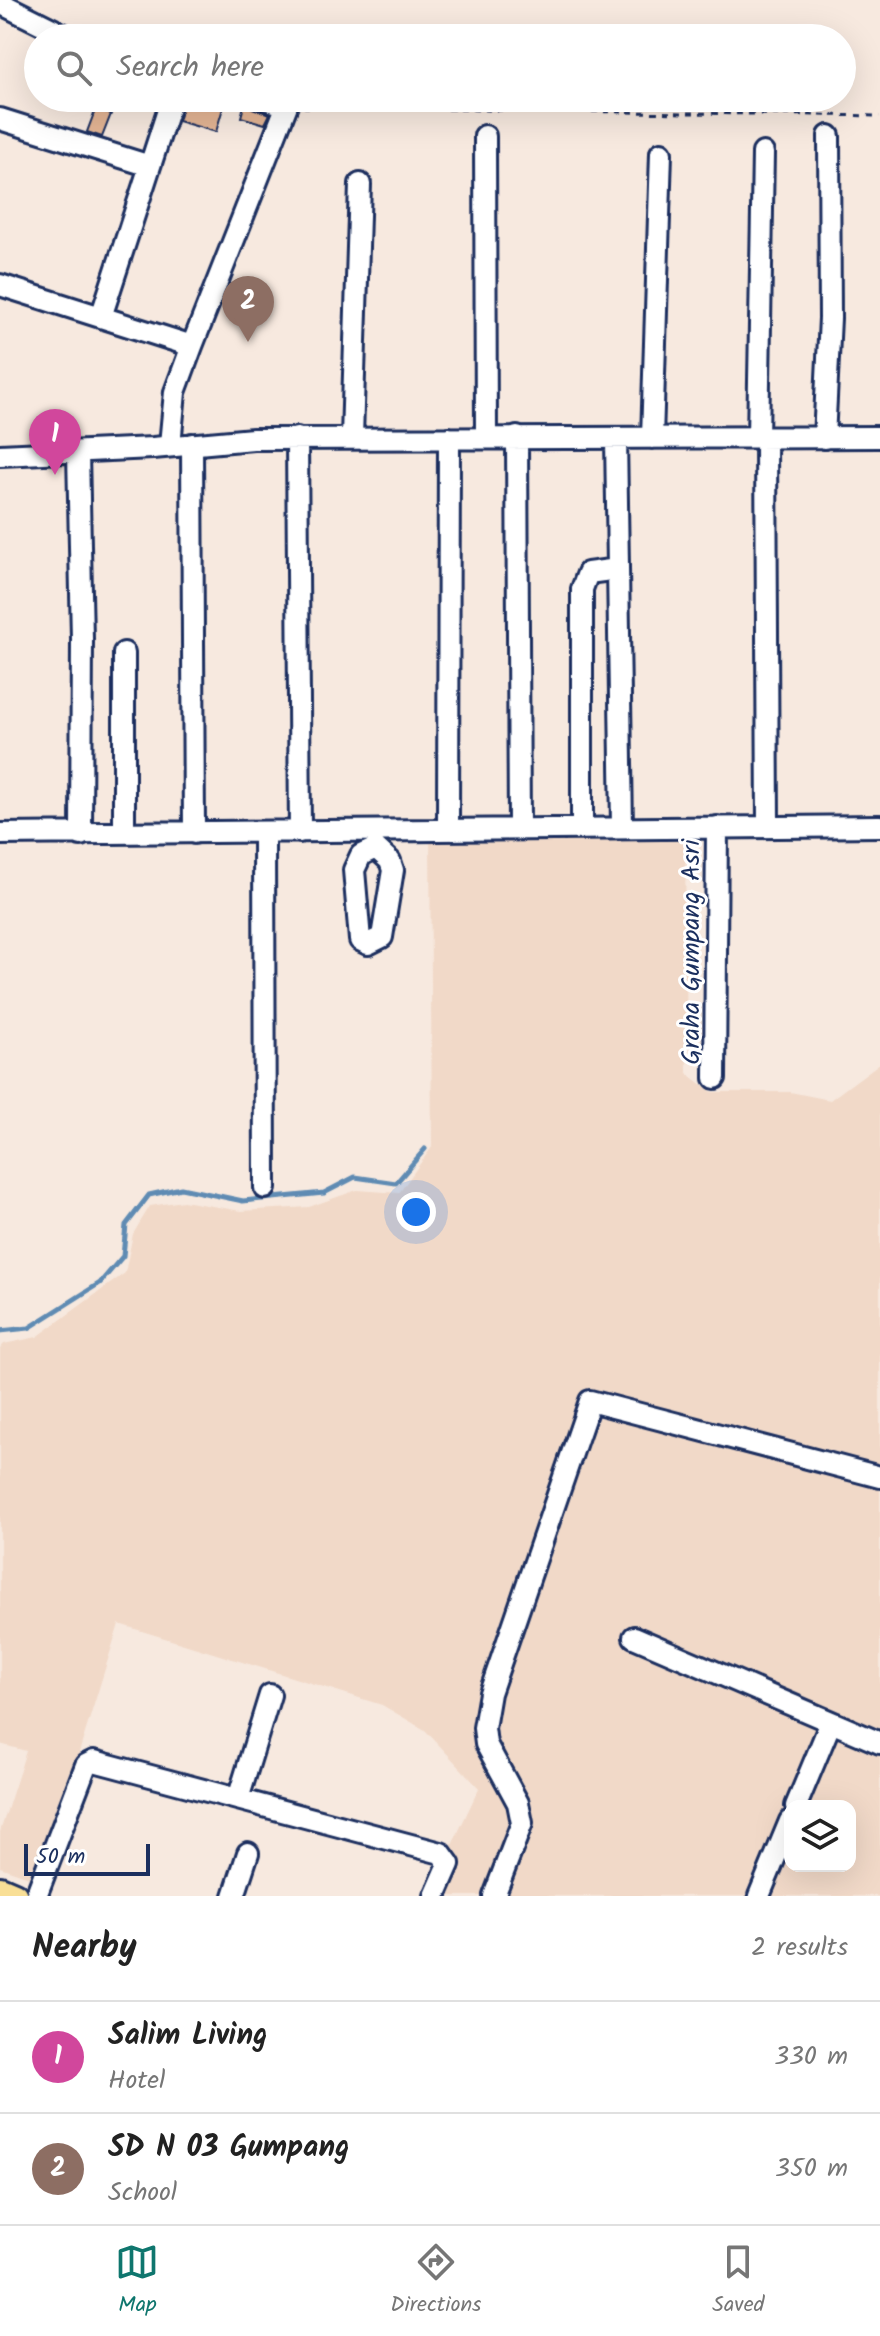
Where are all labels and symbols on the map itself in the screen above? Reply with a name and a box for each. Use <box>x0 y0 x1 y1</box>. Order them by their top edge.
pin: 2 <box>222 276 274 342</box>
pin: 1 <box>29 409 81 475</box>
street label: Graha Gumpang Asri <box>671 838 713 1065</box>
your location <box>396 1192 436 1232</box>
scale bar <box>24 1840 150 1876</box>

